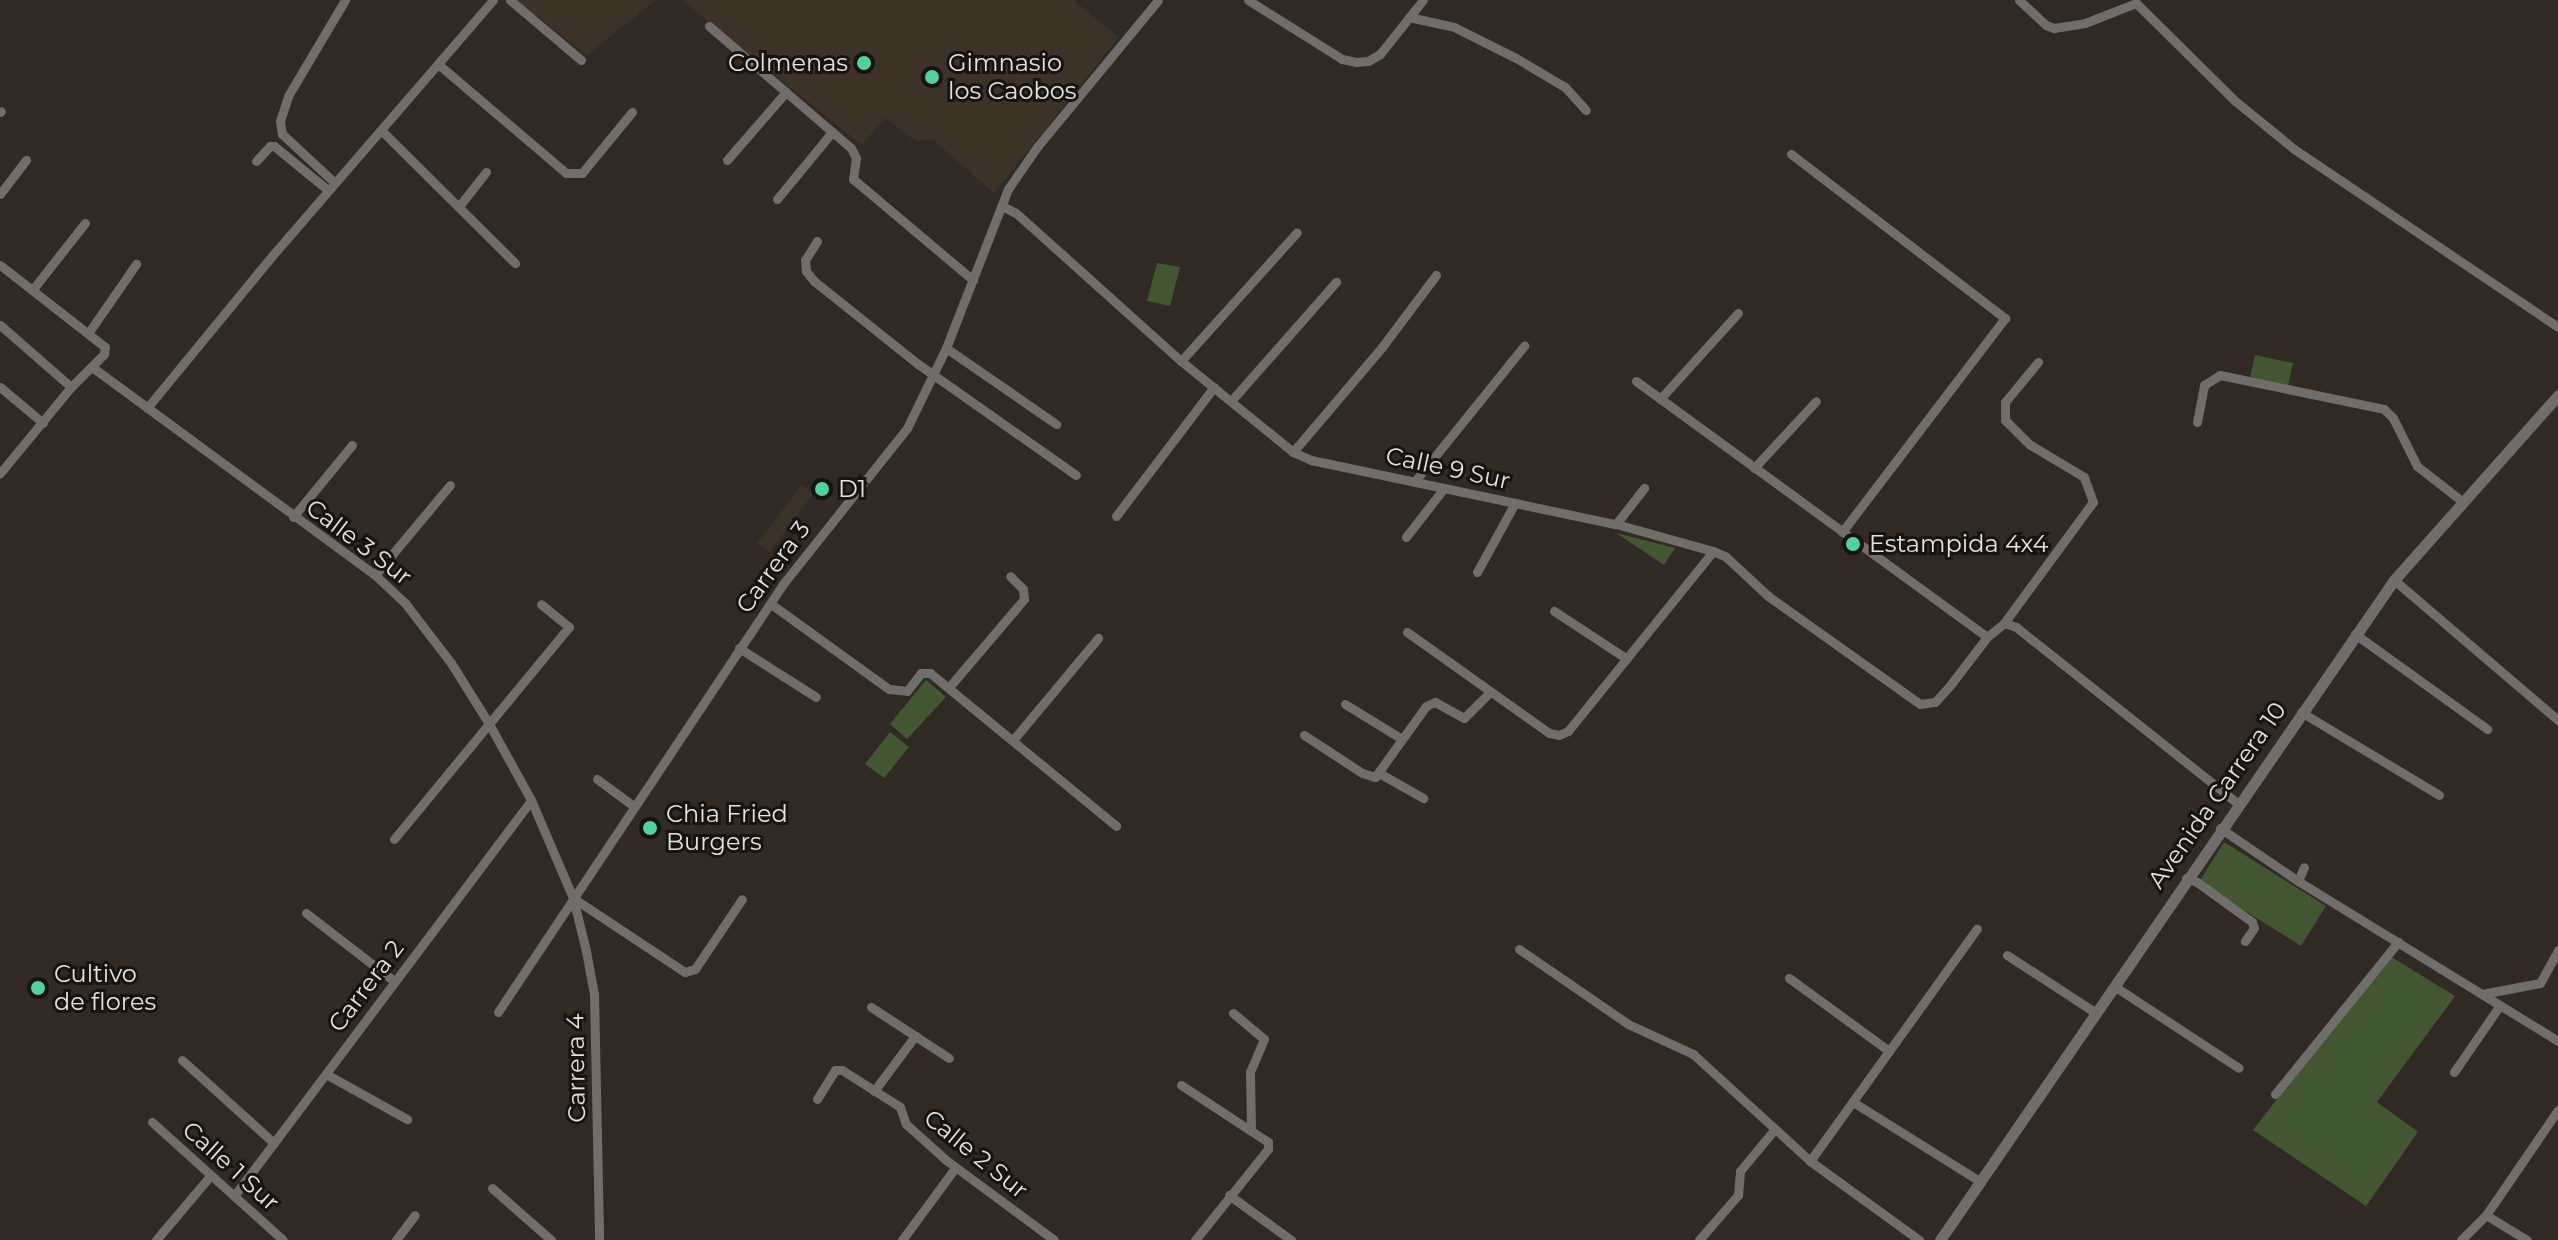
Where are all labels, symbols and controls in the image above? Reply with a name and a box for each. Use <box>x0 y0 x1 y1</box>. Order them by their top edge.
place label: Colmenas <box>728 49 848 77</box>
place label: Gimnasio los Caobos <box>948 49 1077 105</box>
marker: Colmenas <box>855 54 873 72</box>
marker: Gimnasio los Caobos <box>923 68 941 86</box>
street label: Calle 9 Sur <box>1383 441 1513 495</box>
place label: D1 <box>838 475 866 503</box>
marker: D1 <box>813 480 831 498</box>
street label: Calle 3 Sur <box>300 493 418 591</box>
street label: Carrera 3 <box>730 515 816 619</box>
place label: Estampida 4x4 <box>1869 530 2048 558</box>
marker: Estampida 4x4 <box>1844 535 1862 553</box>
street label: Avenida Carrera 10 <box>2142 696 2292 894</box>
place label: Chia Fried Burgers <box>666 800 788 856</box>
marker: Chia Fried Burgers <box>641 819 659 837</box>
street label: Carrera 2 <box>322 935 410 1037</box>
place label: Cultivo de flores <box>54 960 156 1016</box>
marker: Cultivo de flores <box>29 979 47 997</box>
street label: Carrera 4 <box>561 1013 591 1123</box>
street label: Calle 2 Sur <box>918 1103 1034 1205</box>
street label: Calle 1 Sur <box>177 1115 285 1217</box>

